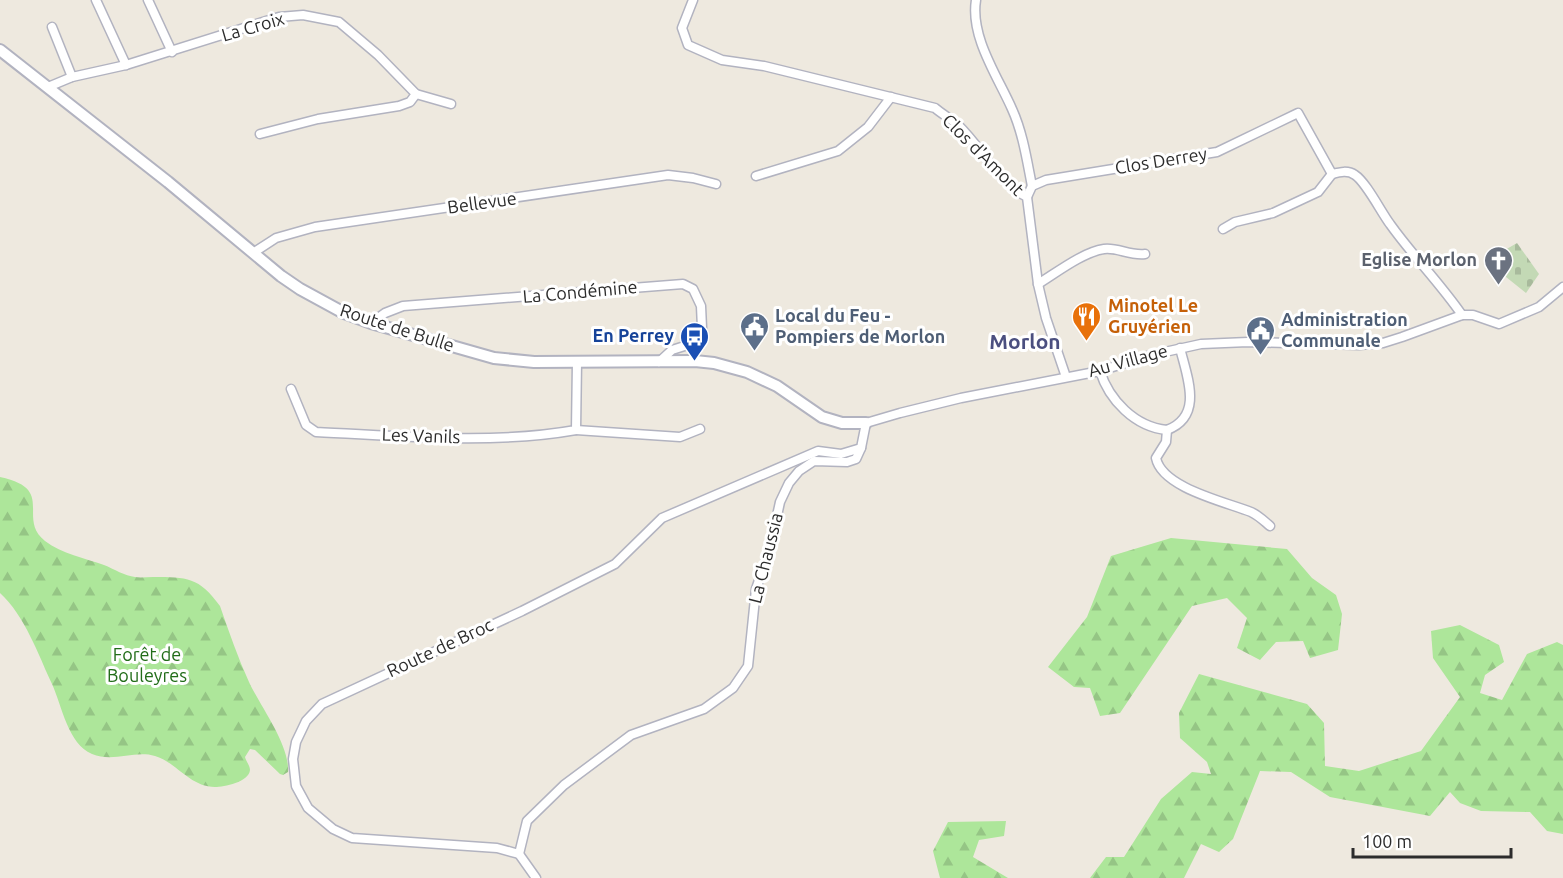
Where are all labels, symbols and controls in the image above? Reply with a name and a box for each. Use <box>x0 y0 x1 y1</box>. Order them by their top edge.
street label: La Croix <box>219 8 286 45</box>
street label: Clos d'Amont <box>939 109 1029 199</box>
street label: Clos Derrey <box>1113 143 1209 177</box>
street label: Bellevue <box>446 187 518 217</box>
church icon: Eglise Morlon <box>1482 244 1514 286</box>
place label: Eglise Morlon <box>1361 249 1477 269</box>
street label: La Condémine <box>522 276 638 306</box>
place label: Minotel Le Gruyérien <box>1108 295 1198 336</box>
street label: Route de Bulle <box>338 299 457 355</box>
restaurant icon: Minotel Le Gruyérien <box>1071 300 1103 342</box>
place label: Local du Feu - Pompiers de Morlon <box>775 305 945 346</box>
place label: Administration Communale <box>1281 309 1408 350</box>
public building icon: Local du Feu - Pompiers de Morlon <box>738 310 770 352</box>
public building icon: Administration Communale <box>1244 314 1276 356</box>
bus stop icon: En Perrey <box>679 320 711 362</box>
place label: En Perrey <box>592 325 674 345</box>
district label: Morlon <box>989 329 1061 353</box>
street label: Au Village <box>1086 340 1170 380</box>
street label: Les Vanils <box>381 424 461 446</box>
street label: La Chaussia <box>744 510 786 605</box>
street label: Route de Broc <box>383 614 496 680</box>
park label: Forêt de Bouleyres <box>107 644 187 685</box>
scale bar <box>1353 821 1510 859</box>
text: 100 m <box>1362 831 1412 851</box>

